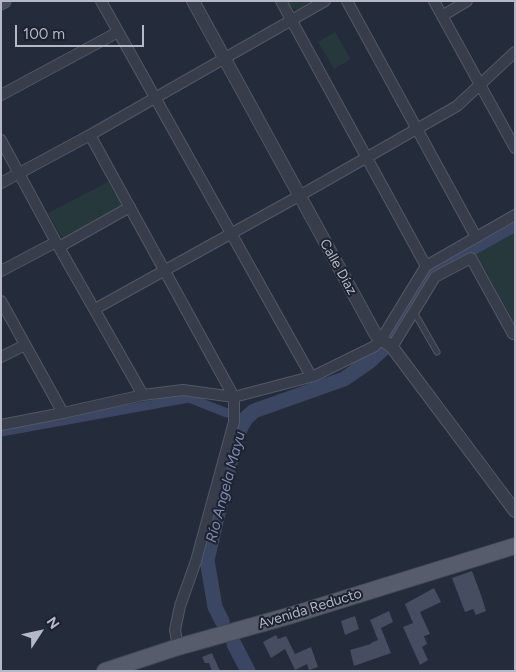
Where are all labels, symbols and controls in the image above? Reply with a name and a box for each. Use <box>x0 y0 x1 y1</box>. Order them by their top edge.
scale bar <box>18 15 146 47</box>
text: 100 m <box>23 25 65 43</box>
street label: Calle Díaz <box>316 236 360 298</box>
water label: Río Angela Mayu <box>202 429 250 545</box>
street label: Avenida Reducto <box>256 585 364 633</box>
north arrow <box>15 607 65 657</box>
text: N <box>43 614 63 632</box>

